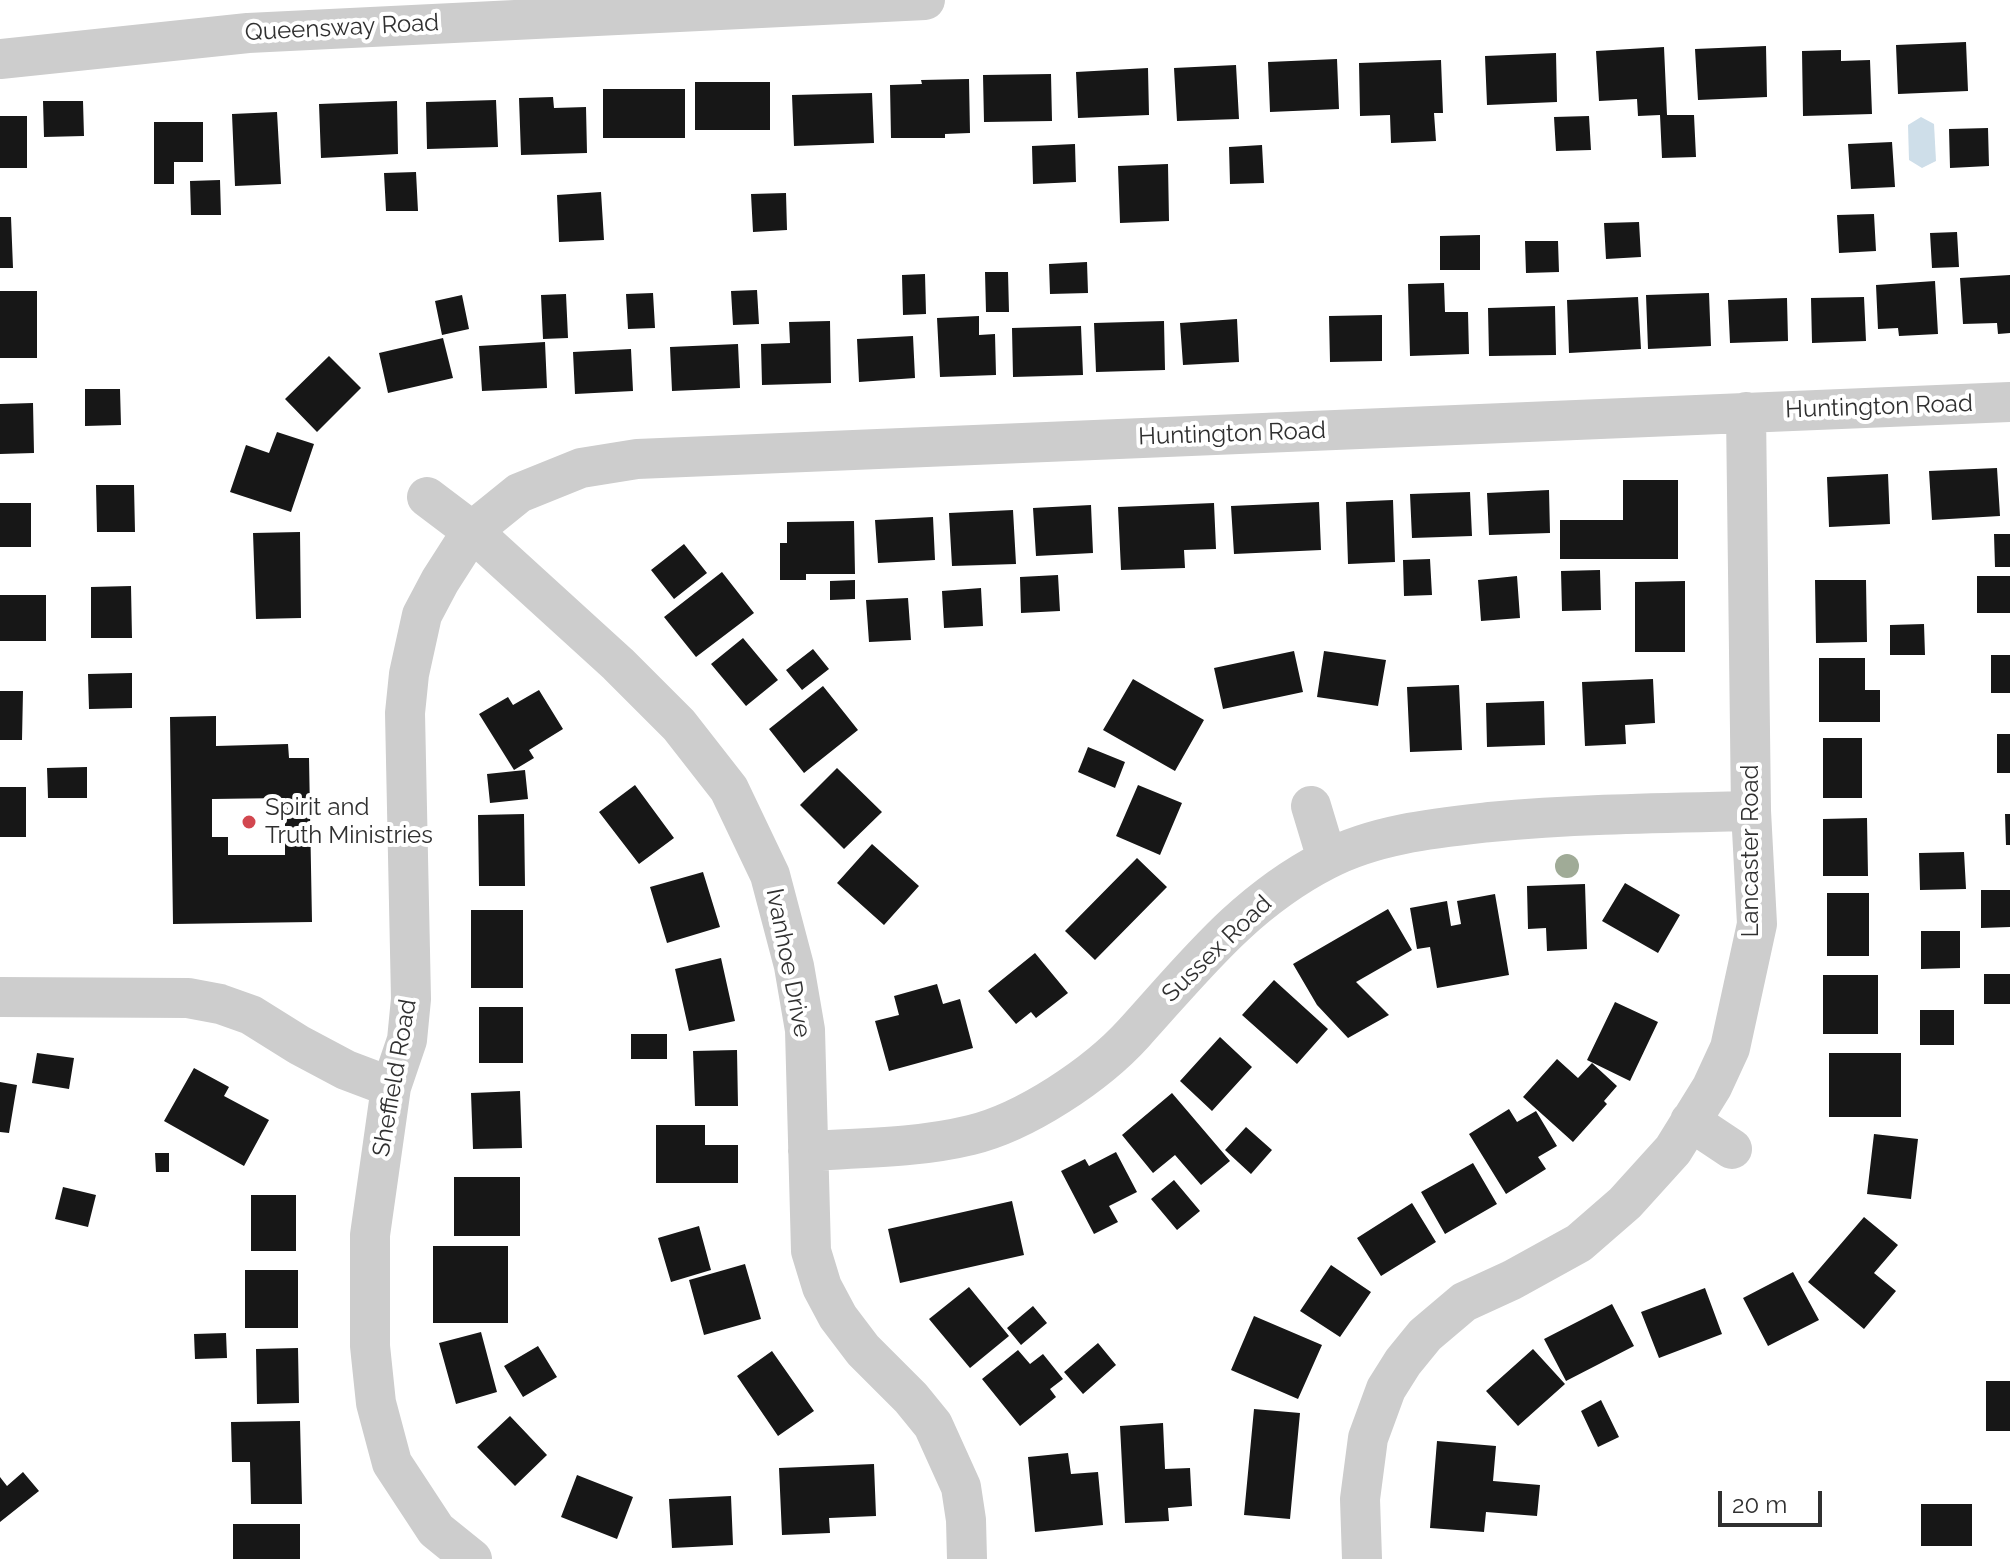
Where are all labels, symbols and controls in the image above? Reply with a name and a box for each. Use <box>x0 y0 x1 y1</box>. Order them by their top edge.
street label: Queensway Road <box>244 9 440 47</box>
street label: Huntington Road <box>1785 389 1973 425</box>
street label: Huntington Road <box>1138 416 1326 452</box>
street label: Lancaster Road <box>1737 765 1765 937</box>
place label: Spirit and Truth Ministries <box>265 794 433 850</box>
marker: Spirit and Truth Ministries <box>240 813 258 831</box>
street label: Ivanhoe Drive <box>759 886 817 1040</box>
street label: Sussex Road <box>1156 890 1278 1008</box>
street label: Sheffield Road <box>367 997 423 1159</box>
scale bar <box>1722 1475 1826 1525</box>
text: 20 m <box>1732 1490 1787 1519</box>

